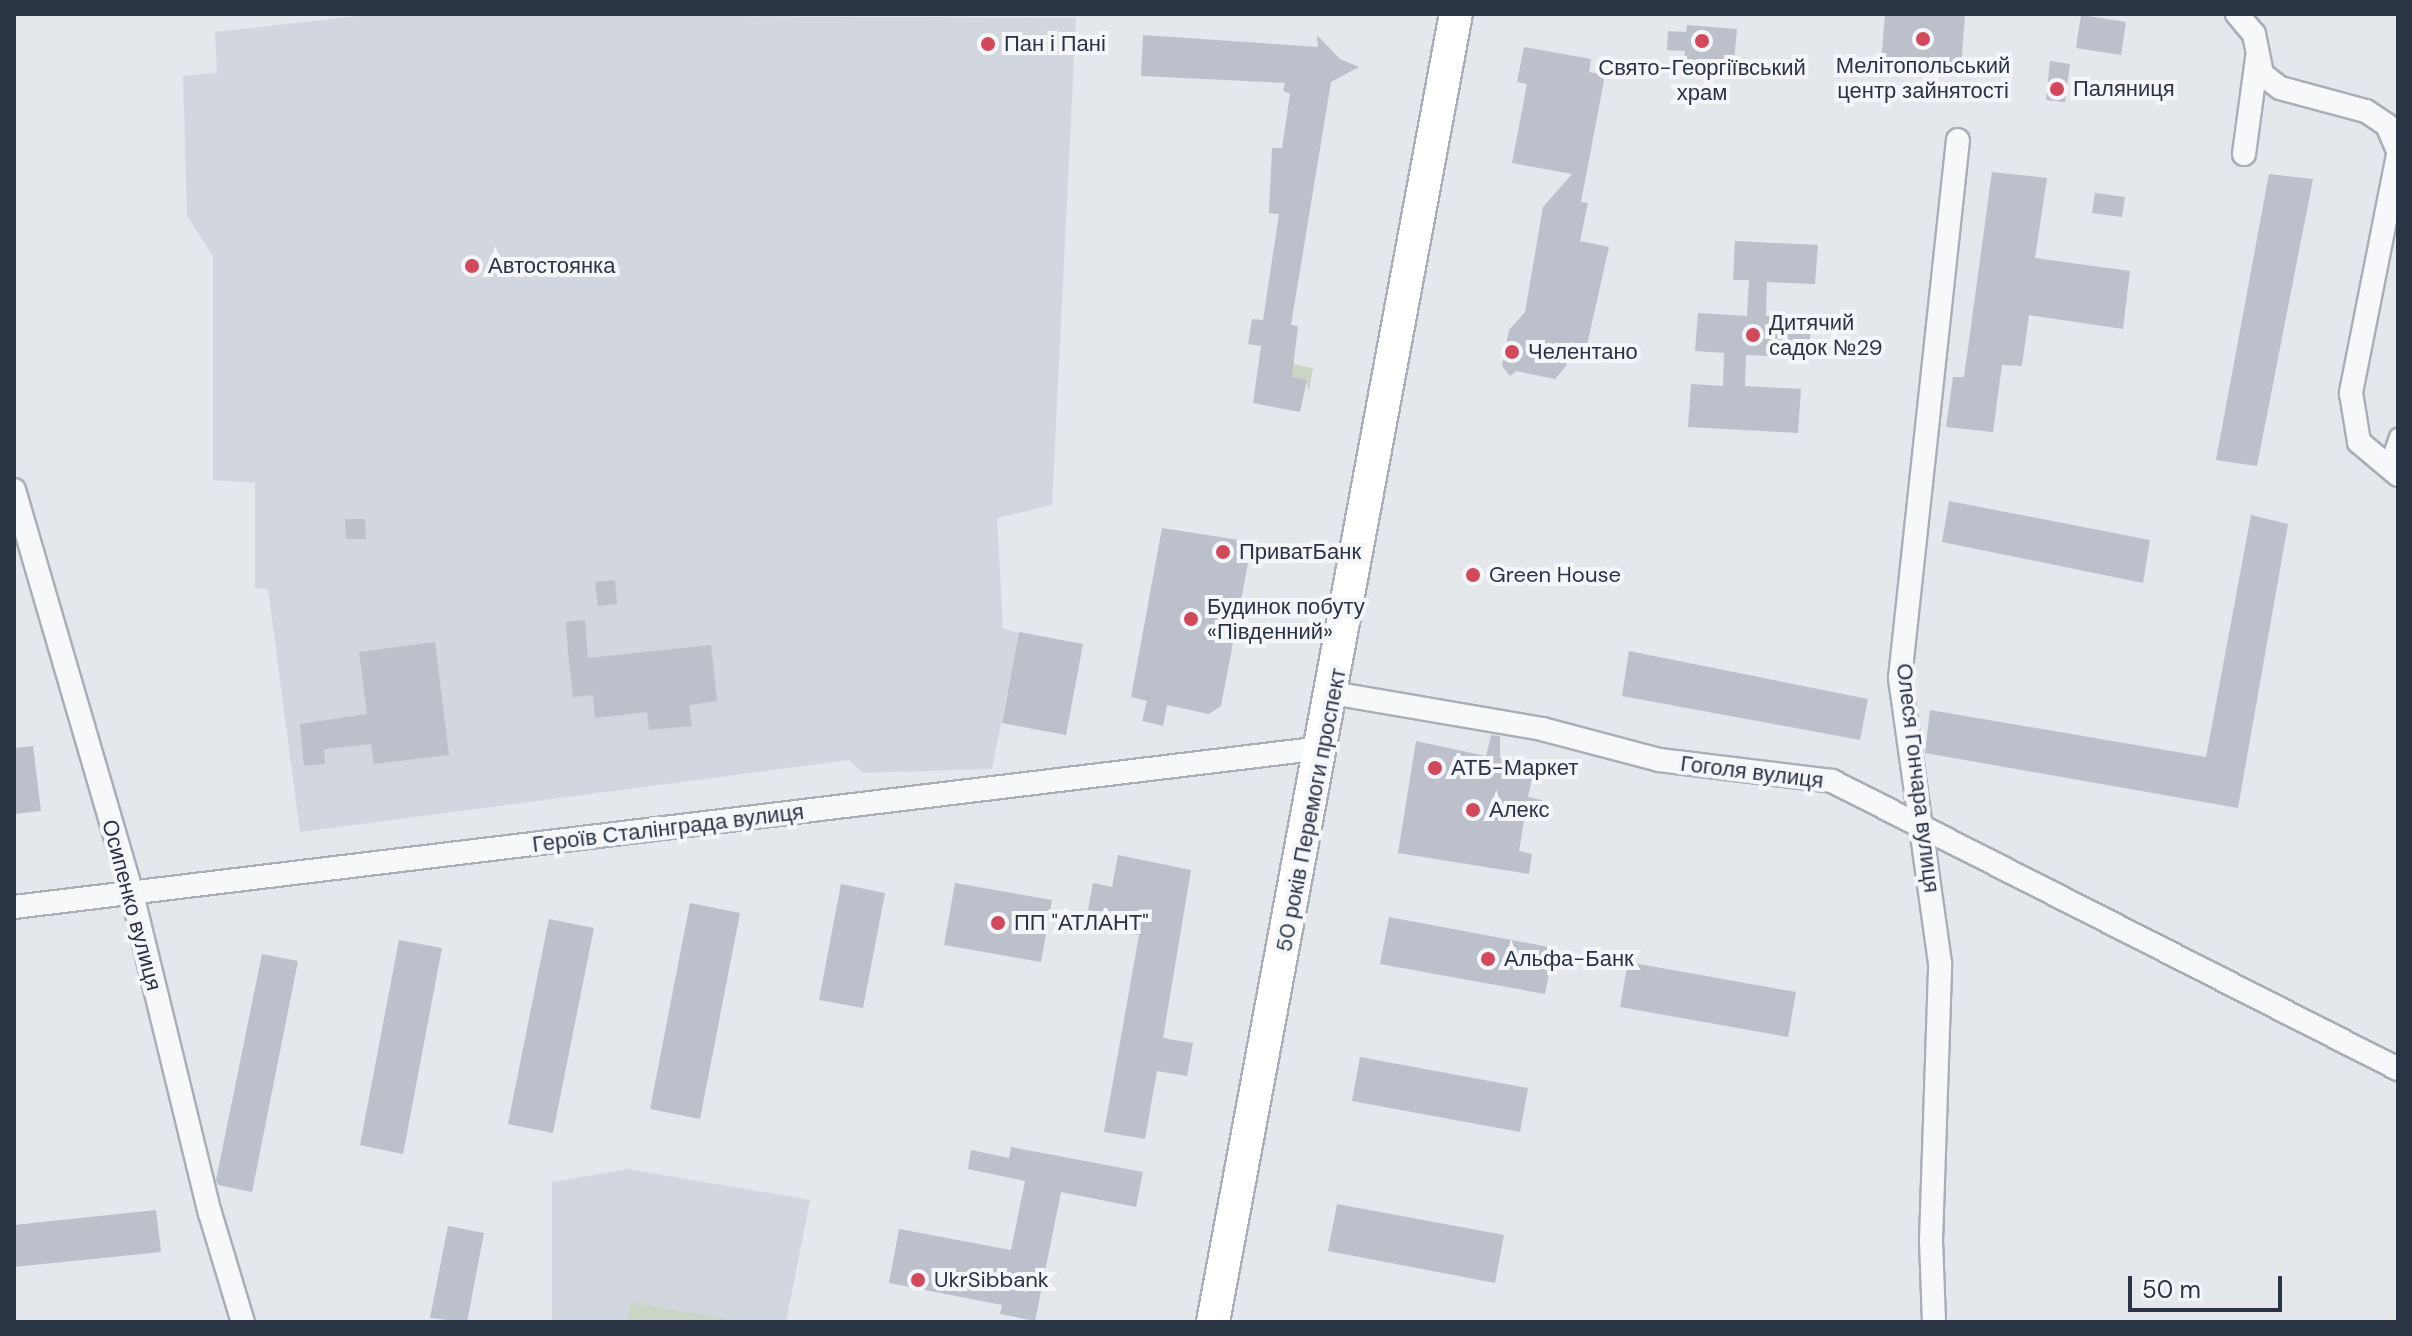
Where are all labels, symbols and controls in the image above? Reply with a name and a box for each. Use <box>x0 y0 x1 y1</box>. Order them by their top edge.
marker: Мелітопольський центр зайнятості <box>1914 30 1932 48</box>
place label: Пан і Пані <box>1004 31 1106 57</box>
marker: Свято-Георгіївський храм <box>1693 32 1711 50</box>
marker: Пан і Пані <box>979 35 997 53</box>
place label: Мелітопольський центр зайнятості <box>1836 52 2010 104</box>
place label: Свято-Георгіївський храм <box>1598 54 1806 106</box>
place label: Паляниця <box>2073 76 2175 102</box>
marker: Паляниця <box>2048 80 2066 98</box>
place label: Автостоянка <box>488 253 615 279</box>
marker: Автостоянка <box>463 257 481 275</box>
place label: Дитячий садок №29 <box>1769 309 1883 360</box>
marker: Дитячий садок №29 <box>1744 326 1762 344</box>
place label: Челентано <box>1528 339 1638 365</box>
marker: Челентано <box>1503 343 1521 361</box>
place label: ПриватБанк <box>1239 539 1361 565</box>
marker: ПриватБанк <box>1214 543 1232 561</box>
place label: Green House <box>1489 562 1621 588</box>
marker: Green House <box>1464 566 1482 584</box>
place label: Будинок побуту «Південний» <box>1207 593 1365 644</box>
marker: Будинок побуту «Південний» <box>1182 610 1200 628</box>
street label: Олеся Гончара вулиця <box>1891 662 1945 894</box>
street label: 50 років Перемоги проспект <box>1271 666 1351 954</box>
street label: Гоголя вулиця <box>1679 750 1825 794</box>
place label: АТБ-Маркет <box>1451 755 1578 781</box>
marker: АТБ-Маркет <box>1426 759 1444 777</box>
place label: Алекс <box>1489 797 1550 823</box>
street label: Героїв Сталінграда вулиця <box>531 798 805 858</box>
marker: Алекс <box>1464 801 1482 819</box>
street label: Осипенко вулиця <box>96 817 168 993</box>
place label: ПП "АТЛАНТ" <box>1014 910 1149 936</box>
marker: ПП "АТЛАНТ" <box>989 914 1007 932</box>
place label: Альфа-Банк <box>1504 946 1634 972</box>
marker: Альфа-Банк <box>1479 950 1497 968</box>
scale bar <box>2132 1260 2286 1310</box>
place label: UkrSibbank <box>934 1267 1049 1293</box>
marker: UkrSibbank <box>909 1271 927 1289</box>
text: 50 m <box>2142 1274 2201 1305</box>

